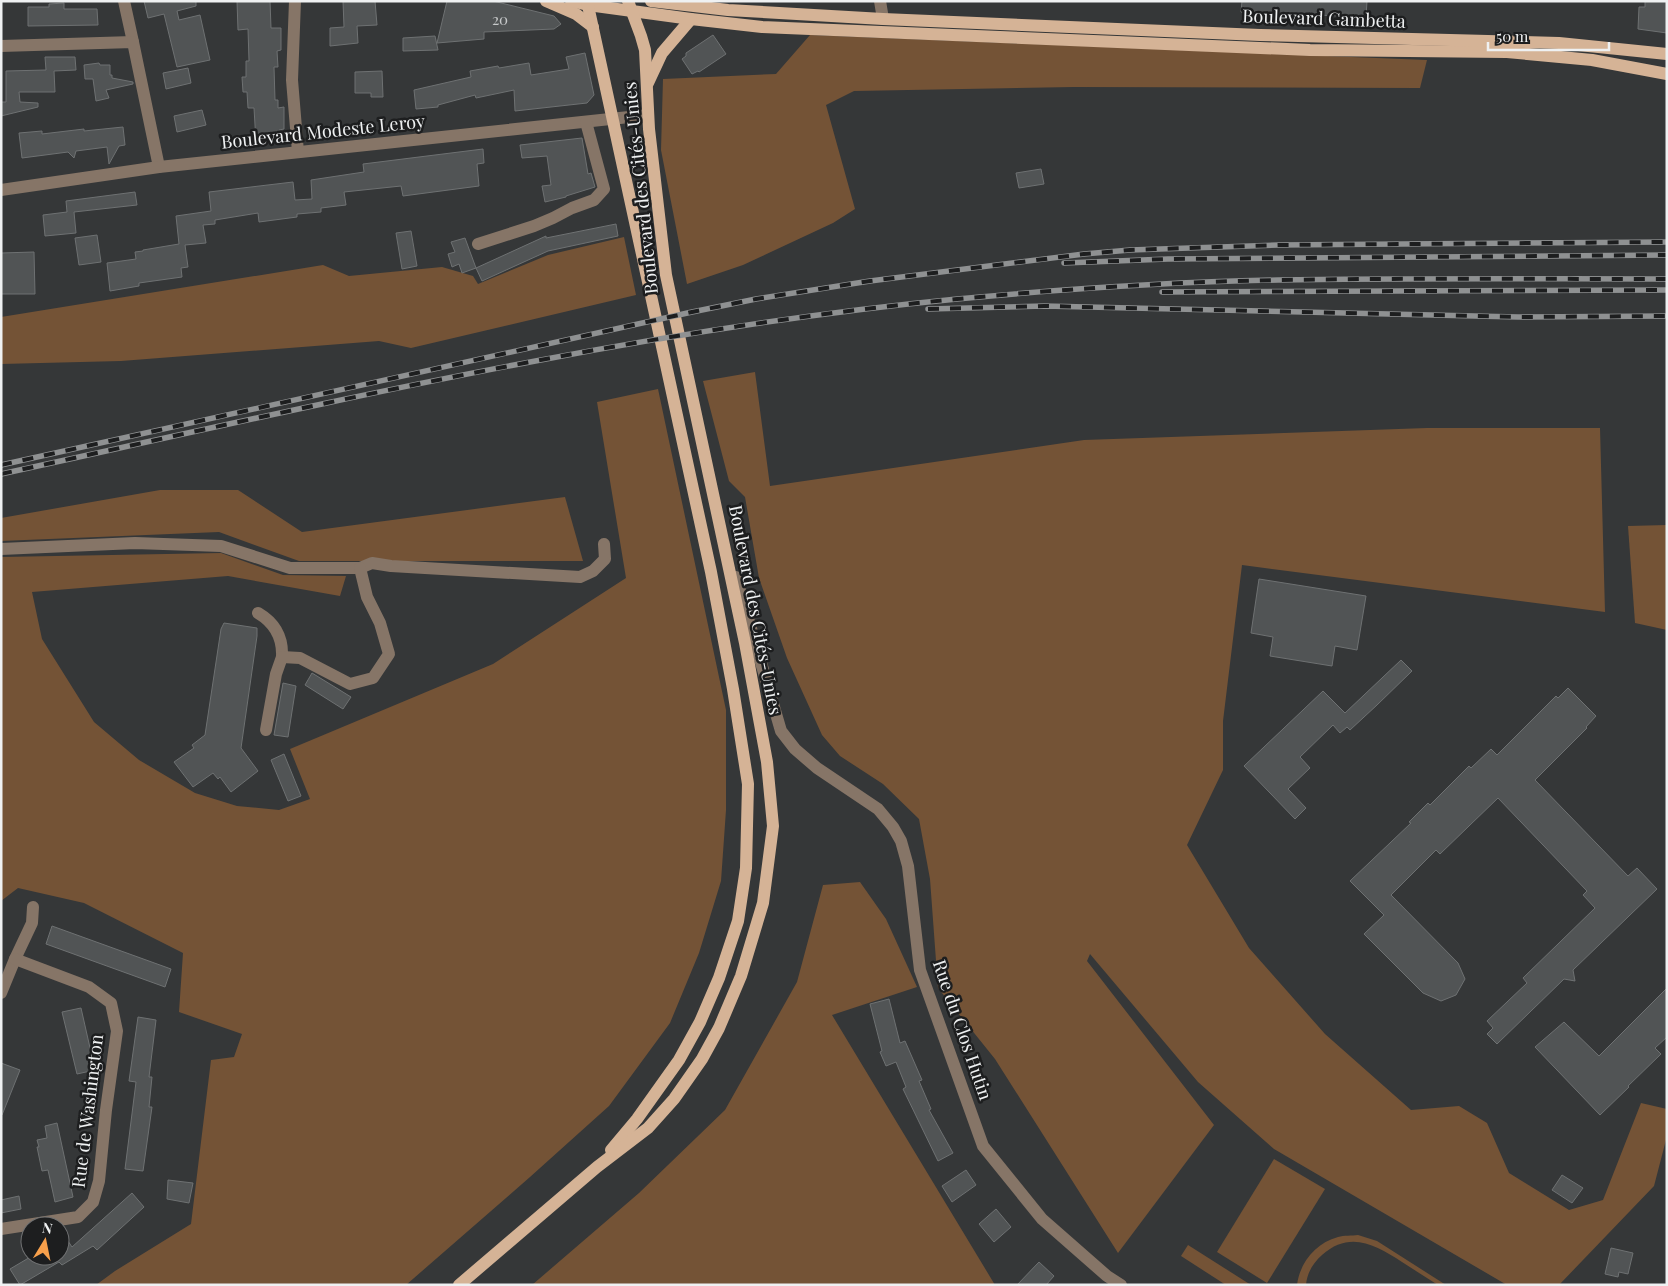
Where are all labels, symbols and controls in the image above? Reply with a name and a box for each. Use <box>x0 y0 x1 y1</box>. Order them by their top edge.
street label: Boulevard Gambetta <box>1242 3 1406 33</box>
house number: 20 <box>492 9 508 29</box>
scale bar <box>1488 20 1609 52</box>
text: 50 m <box>1496 26 1529 46</box>
street label: Boulevard des Cités-Unies <box>617 81 663 295</box>
street label: Boulevard Modeste Leroy <box>220 108 426 154</box>
street label: Boulevard des Cités-Unies <box>724 503 788 717</box>
street label: Rue du Clos Hutin <box>928 956 998 1103</box>
street label: Rue de Washington <box>66 1033 108 1189</box>
north arrow <box>20 1216 70 1266</box>
text: N <box>41 1217 54 1238</box>

